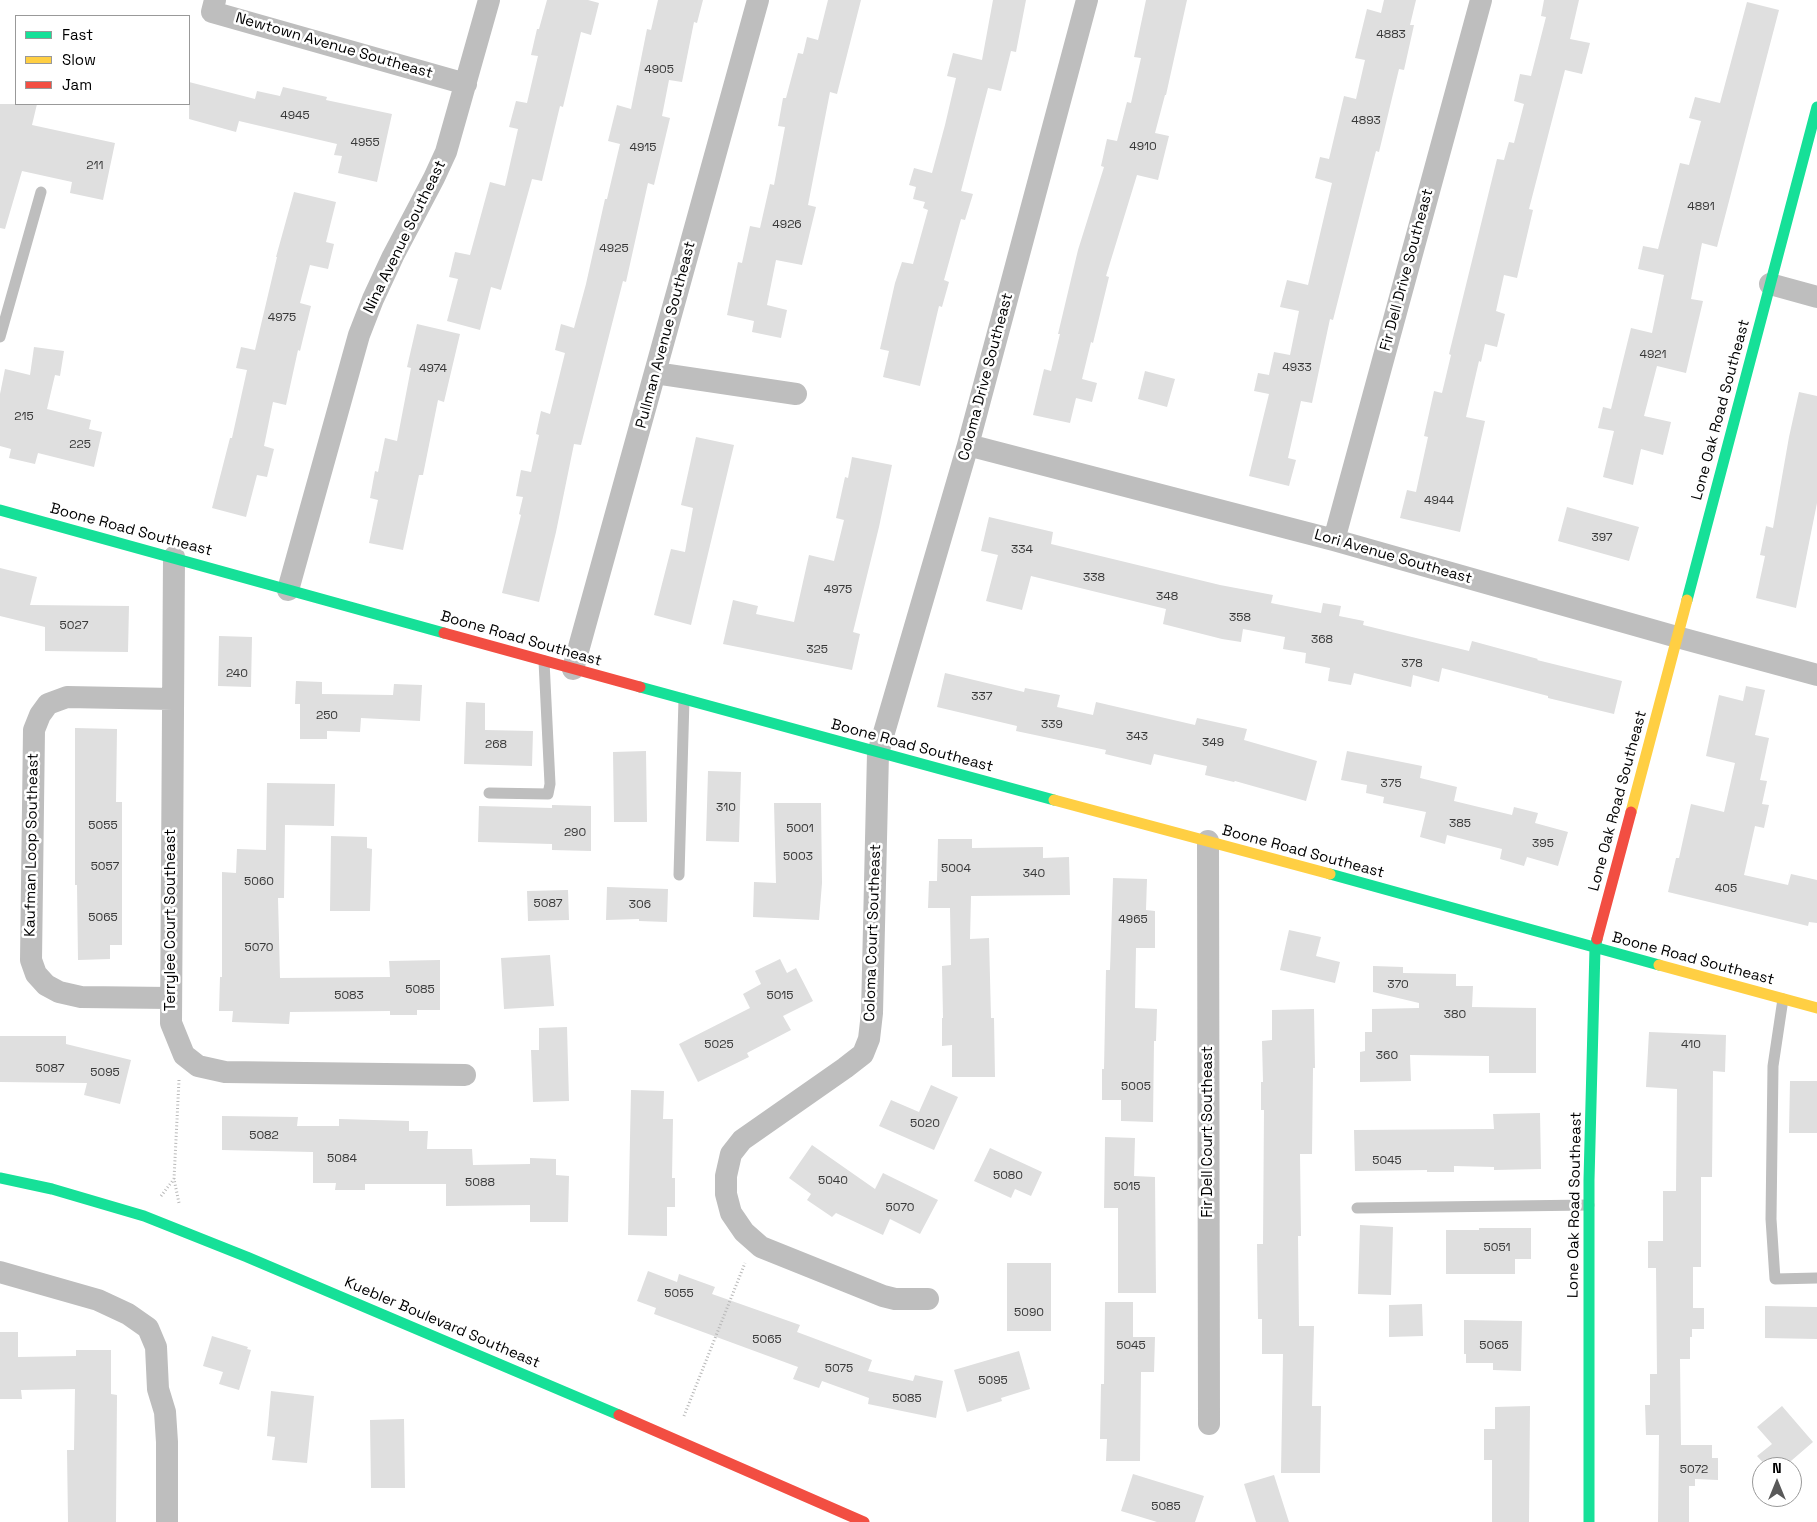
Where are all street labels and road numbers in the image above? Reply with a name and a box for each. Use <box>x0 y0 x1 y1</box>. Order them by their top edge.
street label: Newtown Avenue Southeast <box>233 9 435 83</box>
street label: Nina Avenue Southeast <box>360 158 450 316</box>
street label: Fir Dell Drive Southeast <box>1377 187 1437 353</box>
street label: Pullman Avenue Southeast <box>632 240 700 430</box>
street label: Coloma Drive Southeast <box>955 291 1017 463</box>
street label: Lone Oak Road Southeast <box>1688 318 1754 502</box>
street label: Boone Road Southeast <box>48 500 214 560</box>
street label: Lori Avenue Southeast <box>1312 526 1474 588</box>
street label: Boone Road Southeast <box>438 607 604 671</box>
street label: Lone Oak Road Southeast <box>1585 709 1651 893</box>
street label: Boone Road Southeast <box>829 716 995 776</box>
street label: Kaufman Loop Southeast <box>21 753 43 937</box>
street label: Boone Road Southeast <box>1220 822 1386 882</box>
street label: Terrylee Court Southeast <box>162 829 180 1011</box>
street label: Coloma Court Southeast <box>861 844 885 1022</box>
street label: Boone Road Southeast <box>1610 929 1776 989</box>
street label: Fir Dell Court Southeast <box>1199 1046 1217 1218</box>
street label: Lone Oak Road Southeast <box>1564 1112 1586 1298</box>
street label: Kuebler Boulevard Southeast <box>342 1274 542 1372</box>

